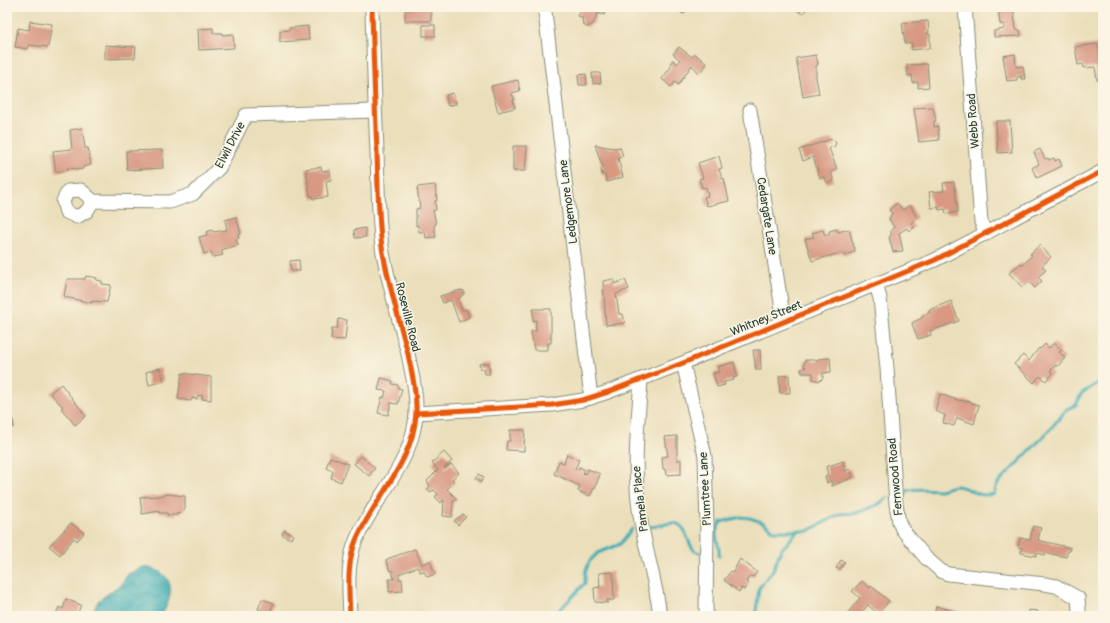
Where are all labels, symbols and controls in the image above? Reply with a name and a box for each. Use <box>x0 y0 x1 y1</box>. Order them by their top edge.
street label: Webb Road <box>964 93 983 149</box>
street label: Elwil Drive <box>212 119 249 171</box>
street label: Ledgemore Lane <box>556 159 581 245</box>
street label: Cedargate Lane <box>753 176 780 256</box>
street label: Roseville Road <box>392 281 423 354</box>
street label: Whitney Street <box>728 297 804 340</box>
street label: Fernwood Road <box>885 437 906 517</box>
street label: Plumtree Lane <box>696 452 715 526</box>
street label: Pamela Place <box>629 465 652 533</box>

